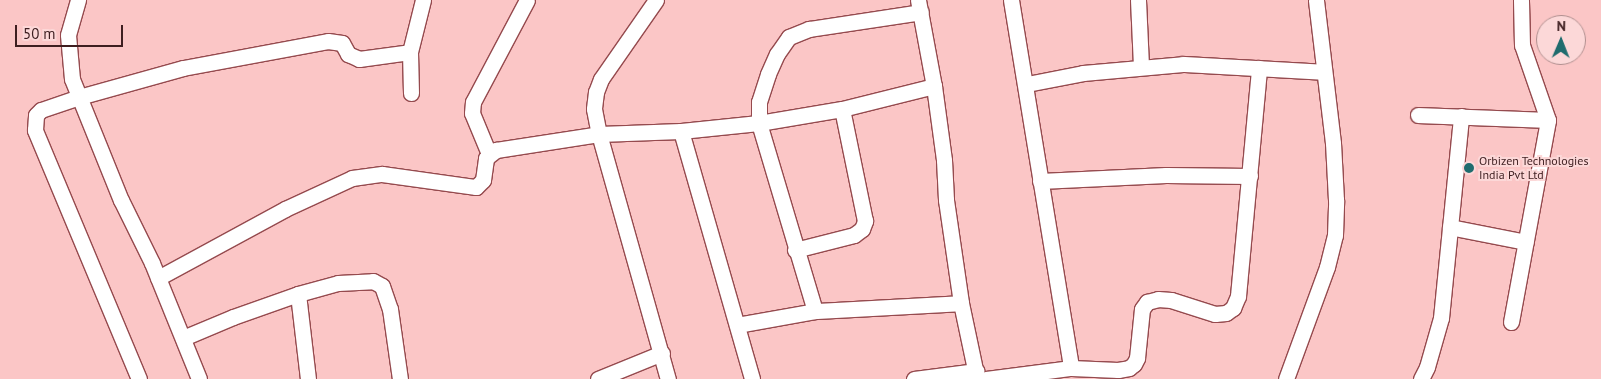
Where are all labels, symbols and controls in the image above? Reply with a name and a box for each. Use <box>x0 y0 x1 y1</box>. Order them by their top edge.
scale bar <box>18 15 125 47</box>
north arrow <box>1536 15 1586 65</box>
text: N <box>1556 17 1566 35</box>
text: 50 m <box>23 24 56 43</box>
place label: Orbizen Technologies India Pvt Ltd <box>1479 154 1589 182</box>
marker: Orbizen Technologies India Pvt Ltd <box>1463 162 1475 174</box>

